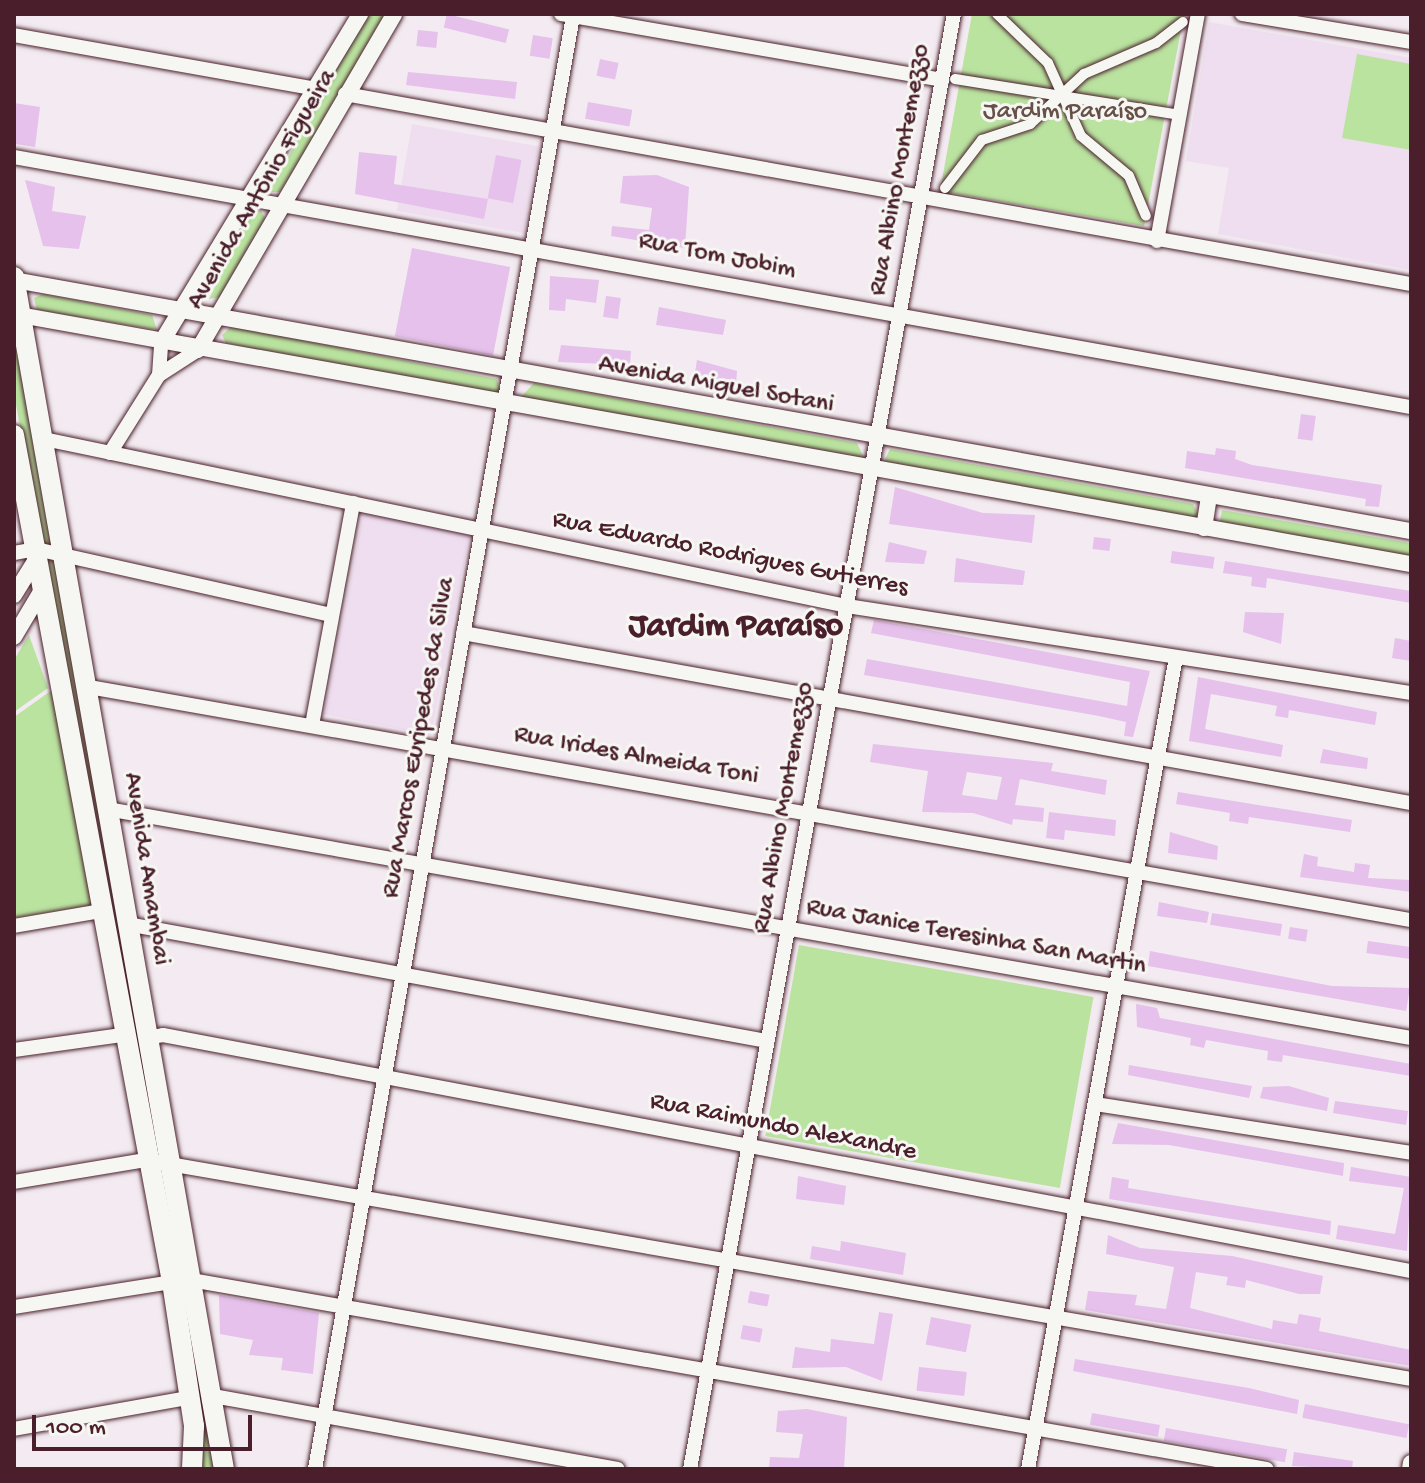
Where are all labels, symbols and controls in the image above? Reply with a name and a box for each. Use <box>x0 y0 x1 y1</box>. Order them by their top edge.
street label: Rua Albino Montemezzo <box>863 42 939 298</box>
street label: Avenida Antônio Figueira <box>181 64 345 316</box>
park label: Jardim Paraíso <box>983 97 1147 129</box>
street label: Rua Tom Jobim <box>636 226 798 288</box>
street label: Avenida Miguel Sotani <box>596 350 836 422</box>
street label: Rua Eduardo Rodrigues Gutierres <box>550 505 910 605</box>
street label: Rua Marcos Euripedes da Silva <box>376 575 464 901</box>
district label: Jardim Paraíso <box>629 609 843 649</box>
street label: Rua Albino Montemezzo <box>747 680 823 936</box>
street label: Rua Irides Almeida Toni <box>511 720 761 794</box>
street label: Avenida Amambai <box>114 770 176 968</box>
street label: Rua Janice Teresinha San Martin <box>804 893 1148 983</box>
street label: Rua Raimundo Alexandre <box>647 1087 919 1169</box>
scale bar <box>36 1399 256 1449</box>
text: 100 m <box>46 1414 106 1443</box>

